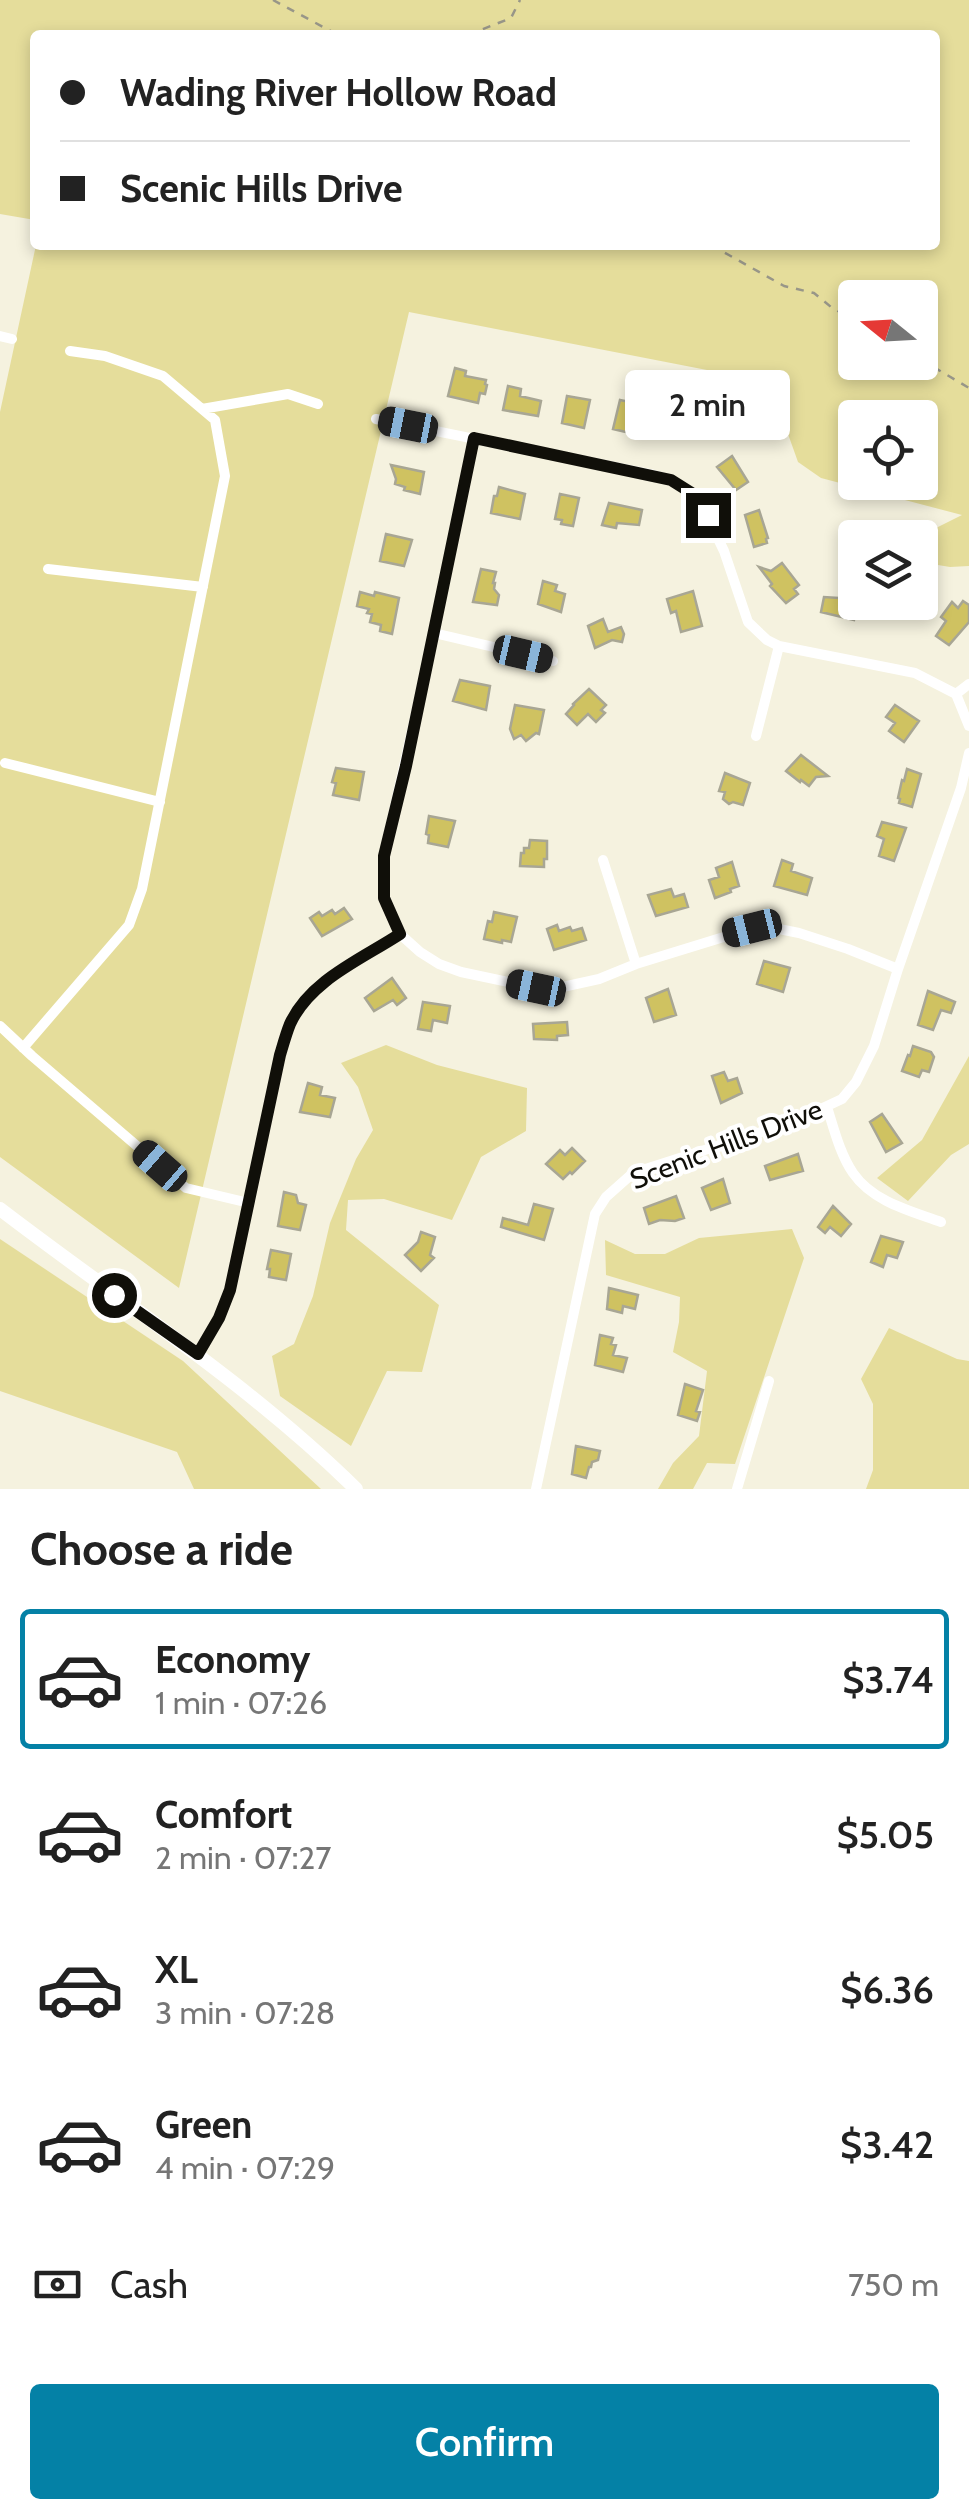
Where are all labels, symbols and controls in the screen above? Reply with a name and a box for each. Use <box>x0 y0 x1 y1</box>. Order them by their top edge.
text: Wading River Hollow Road <box>120 69 557 116</box>
text: Scenic Hills Drive <box>120 165 403 212</box>
north arrow <box>838 280 938 380</box>
map controls <box>838 280 938 620</box>
callout: 2 min <box>626 370 790 440</box>
text: 2 min <box>669 385 746 424</box>
button: locate <box>838 400 938 500</box>
car <box>376 405 440 445</box>
route end <box>686 493 731 538</box>
button: layers <box>838 520 938 620</box>
car <box>490 633 556 675</box>
car <box>719 906 785 950</box>
car <box>504 967 568 1009</box>
street label: Scenic Hills Drive <box>625 1092 827 1196</box>
car <box>128 1135 192 1197</box>
route start <box>92 1273 137 1318</box>
text: Choose a ride <box>30 1522 293 1576</box>
icon: car <box>35 1634 125 1724</box>
text: Economy <box>155 1636 310 1683</box>
text: $3.74 <box>842 1656 934 1703</box>
text: 1 min · 07:26 <box>155 1683 327 1722</box>
icon: car <box>35 1789 125 1879</box>
text: Comfort <box>155 1791 292 1838</box>
text: $5.05 <box>836 1811 934 1858</box>
text: 2 min · 07:27 <box>155 1838 331 1877</box>
icon: car <box>35 1944 125 2034</box>
text: XL <box>155 1946 198 1993</box>
text: $6.36 <box>840 1966 934 2013</box>
text: 3 min · 07:28 <box>155 1993 335 2032</box>
icon: car <box>35 2099 125 2189</box>
text: Green <box>155 2101 252 2148</box>
text: $3.42 <box>840 2121 934 2168</box>
text: 4 min · 07:29 <box>155 2148 335 2187</box>
icon: cash <box>30 2257 85 2312</box>
text: Cash <box>110 2261 188 2308</box>
text: 750 m <box>848 2265 939 2304</box>
button: Confirm <box>30 2384 939 2499</box>

